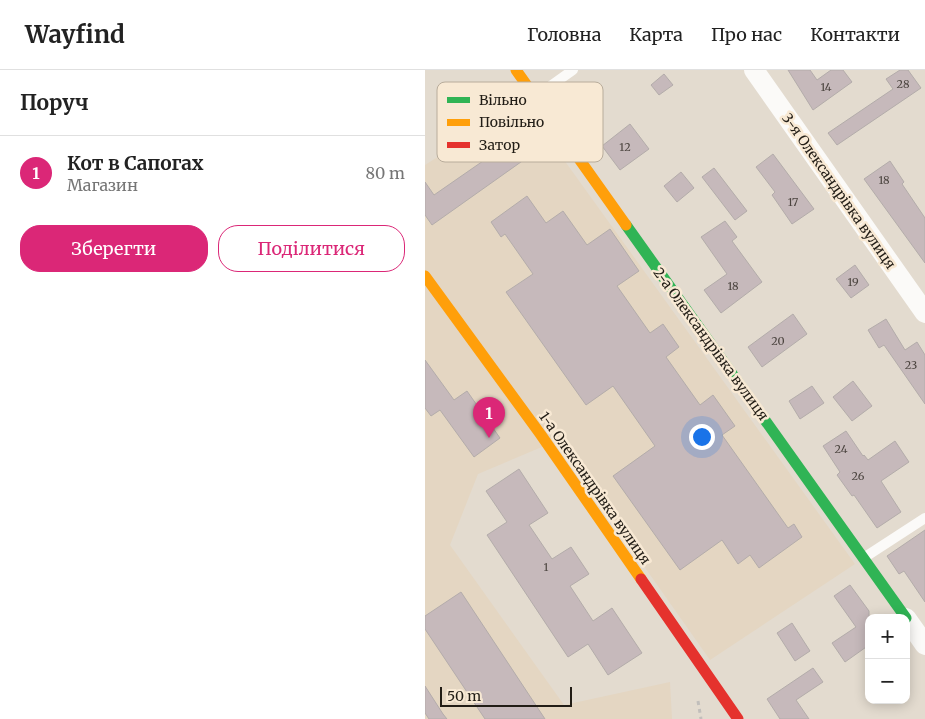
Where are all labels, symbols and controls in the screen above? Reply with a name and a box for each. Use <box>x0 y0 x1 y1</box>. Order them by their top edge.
text: Wayfind <box>25 19 125 50</box>
text: Головна <box>527 23 601 46</box>
text: Карта <box>629 23 683 46</box>
text: Про нас <box>711 23 782 46</box>
text: Контакти <box>810 23 900 46</box>
house number: 28 <box>897 77 910 91</box>
house number: 14 <box>820 80 832 94</box>
legend <box>437 82 603 162</box>
text: Поруч <box>20 89 89 116</box>
text: Вільно <box>479 91 527 109</box>
street label: 3-я Олександрівка вулиця <box>778 110 900 272</box>
text: Повільно <box>479 113 544 131</box>
text: Затор <box>479 136 520 154</box>
house number: 12 <box>619 140 631 154</box>
text: Кот в Сапогах <box>67 151 204 175</box>
text: 1 <box>32 163 40 183</box>
text: 80 m <box>366 163 405 183</box>
house number: 18 <box>878 173 890 187</box>
text: Магазин <box>67 175 138 195</box>
house number: 17 <box>788 195 798 209</box>
button: Зберегти <box>20 225 208 272</box>
button: Поділитися <box>218 225 405 272</box>
street label: 2-а Олександрівка вулиця <box>649 264 773 424</box>
house number: 19 <box>847 275 859 289</box>
house number: 18 <box>727 279 739 293</box>
house number: 20 <box>771 334 785 348</box>
house number: 23 <box>905 358 917 372</box>
pin: 1 <box>473 397 505 438</box>
street label: 1-а Олександрівка вулиця <box>536 408 654 568</box>
your location <box>689 424 715 450</box>
house number: 24 <box>835 442 848 456</box>
house number: 26 <box>852 469 865 483</box>
house number: 1 <box>544 560 548 574</box>
map controls <box>865 614 910 704</box>
button: + <box>865 614 910 659</box>
button: − <box>865 659 910 704</box>
scale bar <box>440 684 573 707</box>
text: 50 m <box>447 687 481 705</box>

